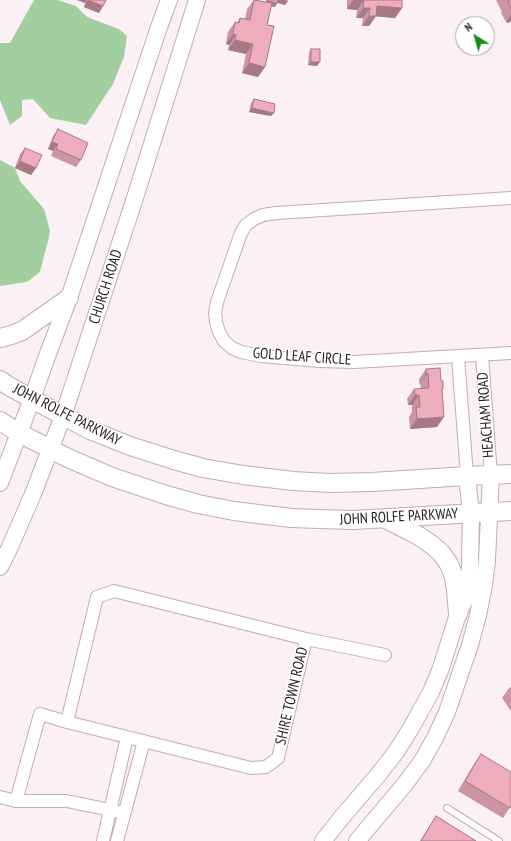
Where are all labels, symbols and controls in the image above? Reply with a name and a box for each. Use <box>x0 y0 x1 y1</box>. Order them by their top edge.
north arrow <box>455 16 495 56</box>
text: N <box>462 20 475 35</box>
street label: CHURCH ROAD <box>86 247 126 327</box>
street label: GOLD LEAF CIRCLE <box>252 345 352 369</box>
street label: HEACHAM ROAD <box>474 372 498 458</box>
street label: JOHN ROLFE PARKWAY <box>10 380 124 450</box>
street label: JOHN ROLFE PARKWAY <box>339 505 459 529</box>
street label: SHIRE TOWN ROAD <box>272 645 312 747</box>

